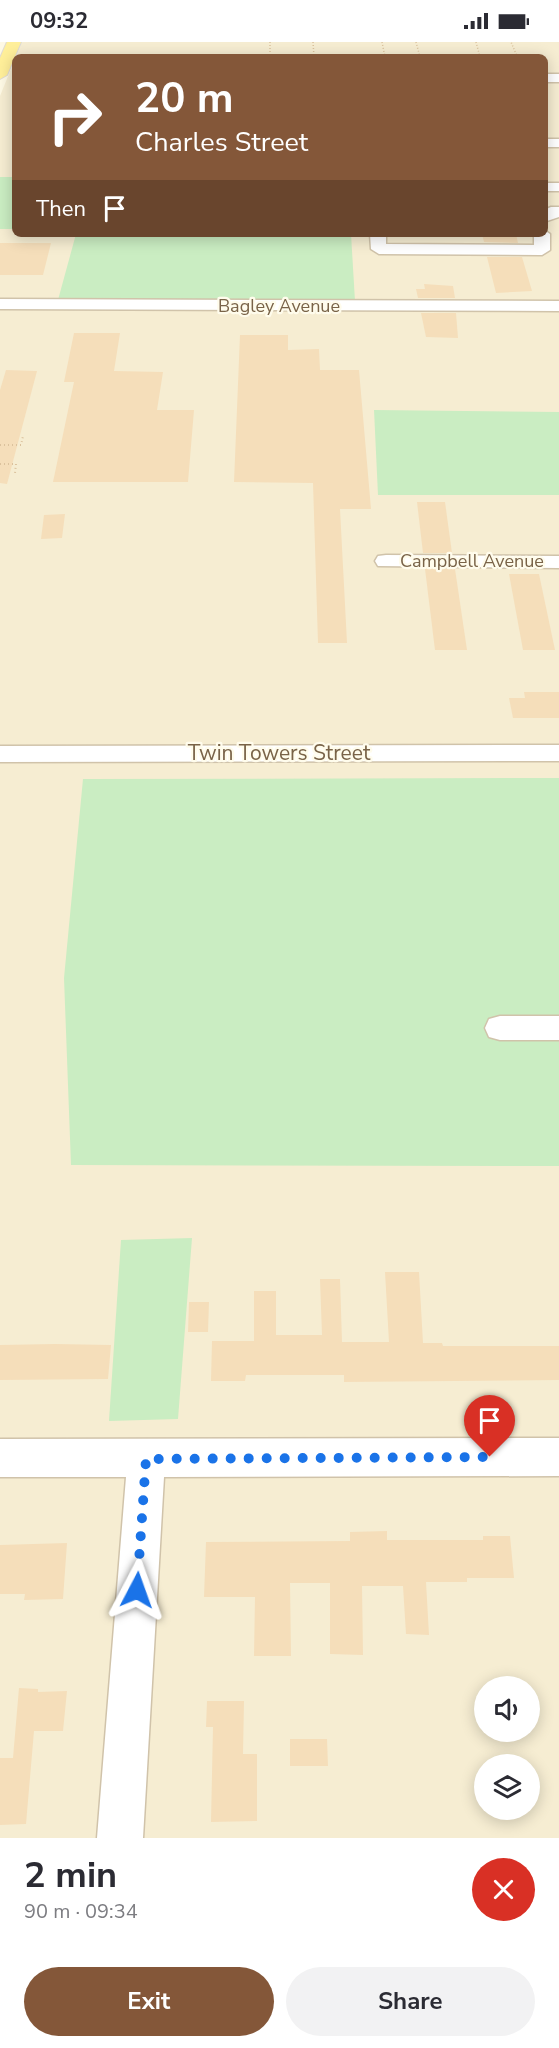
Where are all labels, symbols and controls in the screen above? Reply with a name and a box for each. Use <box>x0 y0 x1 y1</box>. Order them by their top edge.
text: 09:32 <box>30 6 88 36</box>
text: 20 m <box>135 70 234 127</box>
icon: right <box>36 78 114 156</box>
text: Charles Street <box>135 124 308 161</box>
icon: arrive <box>98 192 131 225</box>
text: Then <box>36 194 86 224</box>
street label: Bagley Avenue <box>218 294 340 318</box>
street label: Campbell Avenue <box>400 549 544 573</box>
street label: Twin Towers Street <box>188 739 371 767</box>
pin <box>464 1395 515 1457</box>
icon: arrive <box>473 1404 506 1437</box>
position arrow <box>105 1558 169 1622</box>
map controls <box>474 1676 540 1820</box>
button: sound <box>474 1676 540 1742</box>
button: layers <box>474 1754 540 1820</box>
text: 2 min <box>24 1851 117 1900</box>
button: close <box>472 1858 535 1921</box>
text: 90 m · 09:34 <box>24 1898 138 1925</box>
button: Exit <box>24 1967 274 2036</box>
button: Share <box>286 1967 535 2036</box>

